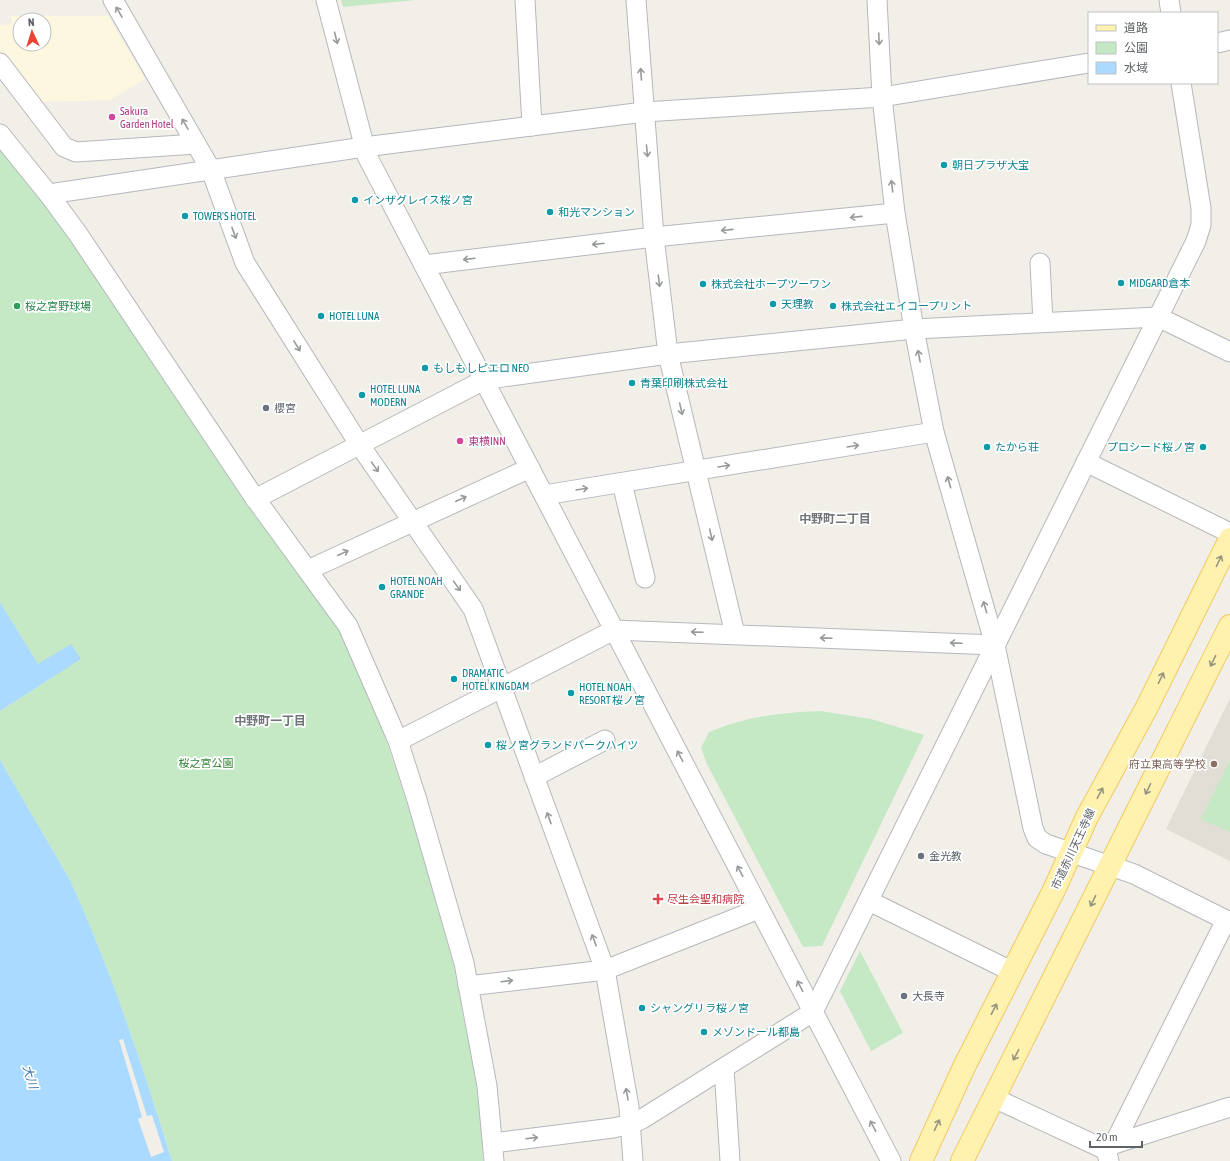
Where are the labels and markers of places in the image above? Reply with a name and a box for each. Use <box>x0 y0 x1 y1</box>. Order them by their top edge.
place label: Sakura Garden Hotel <box>120 105 174 130</box>
marker: Sakura Garden Hotel <box>107 112 117 122</box>
place label: 朝日プラザ大宝 <box>952 159 1029 171</box>
marker: 朝日プラザ大宝 <box>939 160 949 170</box>
place label: インザグレイス桜ノ宮 <box>363 194 473 206</box>
marker: インザグレイス桜ノ宮 <box>350 195 360 205</box>
place label: 和光マンション <box>558 206 635 218</box>
marker: 和光マンション <box>545 207 555 217</box>
place label: TOWER'S HOTEL <box>193 210 257 222</box>
marker: TOWER'S HOTEL <box>180 211 190 221</box>
place label: MIDGARD倉本 <box>1129 277 1190 289</box>
place label: 株式会社ホープツーワン <box>711 278 831 290</box>
marker: MIDGARD倉本 <box>1116 278 1126 288</box>
marker: 株式会社ホープツーワン <box>698 279 708 289</box>
place label: 天理教 <box>781 298 814 310</box>
marker: 天理教 <box>768 299 778 309</box>
place label: 桜之宮野球場 <box>25 300 91 312</box>
place label: 株式会社エイコープリント <box>841 300 972 312</box>
marker: 桜之宮野球場 <box>12 301 22 311</box>
marker: 株式会社エイコープリント <box>828 301 838 311</box>
place label: HOTEL LUNA <box>329 310 380 322</box>
marker: HOTEL LUNA <box>316 311 326 321</box>
place label: もしもしピエロ NEO <box>433 362 529 374</box>
marker: もしもしピエロ NEO <box>420 363 430 373</box>
place label: 青葉印刷株式会社 <box>640 377 728 389</box>
marker: 青葉印刷株式会社 <box>627 378 637 388</box>
place label: HOTEL LUNA MODERN <box>370 383 421 408</box>
marker: HOTEL LUNA MODERN <box>357 390 367 400</box>
place label: 櫻宮 <box>274 402 296 414</box>
marker: 櫻宮 <box>261 403 271 413</box>
place label: 東横INN <box>468 435 506 447</box>
marker: 東横INN <box>455 436 465 446</box>
place label: たから荘 <box>995 441 1039 453</box>
place label: プロシード桜ノ宮 <box>1107 441 1195 453</box>
marker: たから荘 <box>982 442 992 452</box>
marker: プロシード桜ノ宮 <box>1198 442 1208 452</box>
place label: HOTEL NOAH GRANDE <box>390 575 443 600</box>
marker: HOTEL NOAH GRANDE <box>377 582 387 592</box>
place label: DRAMATIC HOTEL KINGDAM <box>462 667 529 692</box>
marker: DRAMATIC HOTEL KINGDAM <box>449 674 459 684</box>
place label: HOTEL NOAH RESORT 桜ノ宮 <box>579 681 645 706</box>
marker: HOTEL NOAH RESORT 桜ノ宮 <box>566 688 576 698</box>
place label: 桜ノ宮グランドパークハイツ <box>496 739 638 751</box>
marker: 桜ノ宮グランドパークハイツ <box>483 740 493 750</box>
place label: 府立東高等学校 <box>1129 758 1206 770</box>
marker: 府立東高等学校 <box>1209 759 1219 769</box>
place label: 金光教 <box>929 850 962 862</box>
marker: 金光教 <box>916 851 926 861</box>
marker: 尽生会聖和病院 <box>652 893 664 905</box>
place label: 尽生会聖和病院 <box>667 893 744 905</box>
place label: 大長寺 <box>912 990 945 1002</box>
marker: 大長寺 <box>899 991 909 1001</box>
place label: シャングリラ桜ノ宮 <box>650 1002 749 1014</box>
marker: シャングリラ桜ノ宮 <box>637 1003 647 1013</box>
place label: メゾンドール都島 <box>712 1026 800 1038</box>
marker: メゾンドール都島 <box>699 1027 709 1037</box>

